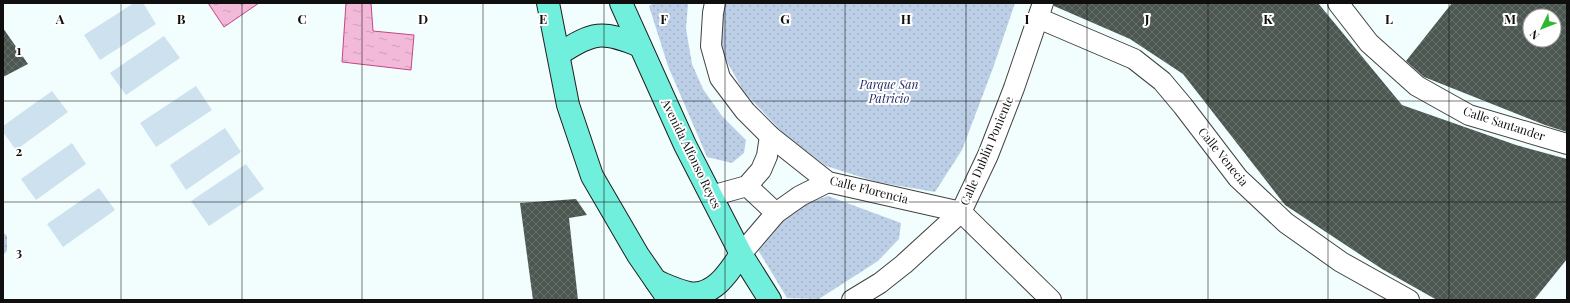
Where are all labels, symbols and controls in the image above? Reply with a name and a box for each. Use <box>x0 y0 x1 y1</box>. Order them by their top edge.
north arrow <box>1522 8 1562 48</box>
text: A <box>55 10 65 27</box>
text: B <box>177 10 186 27</box>
text: C <box>297 10 307 27</box>
text: D <box>418 10 428 27</box>
text: E <box>539 10 547 27</box>
text: F <box>660 10 668 27</box>
text: G <box>780 10 790 27</box>
text: H <box>901 10 911 27</box>
text: I <box>1025 10 1030 27</box>
text: J <box>1144 10 1150 27</box>
text: K <box>1263 10 1273 27</box>
text: L <box>1385 10 1393 27</box>
text: M <box>1504 10 1516 27</box>
text: N <box>1526 27 1543 43</box>
text: 1 <box>17 41 22 58</box>
park label: Parque San Patricio <box>858 76 919 106</box>
street label: Calle Dublín Poniente <box>956 94 1016 208</box>
street label: Avenida Alfonso Reyes <box>658 95 725 211</box>
street label: Calle Santander <box>1461 102 1548 144</box>
street label: Calle Venecia <box>1195 124 1252 189</box>
text: 2 <box>16 142 23 159</box>
street label: Calle Florencia <box>828 172 910 207</box>
text: 3 <box>16 243 22 260</box>

